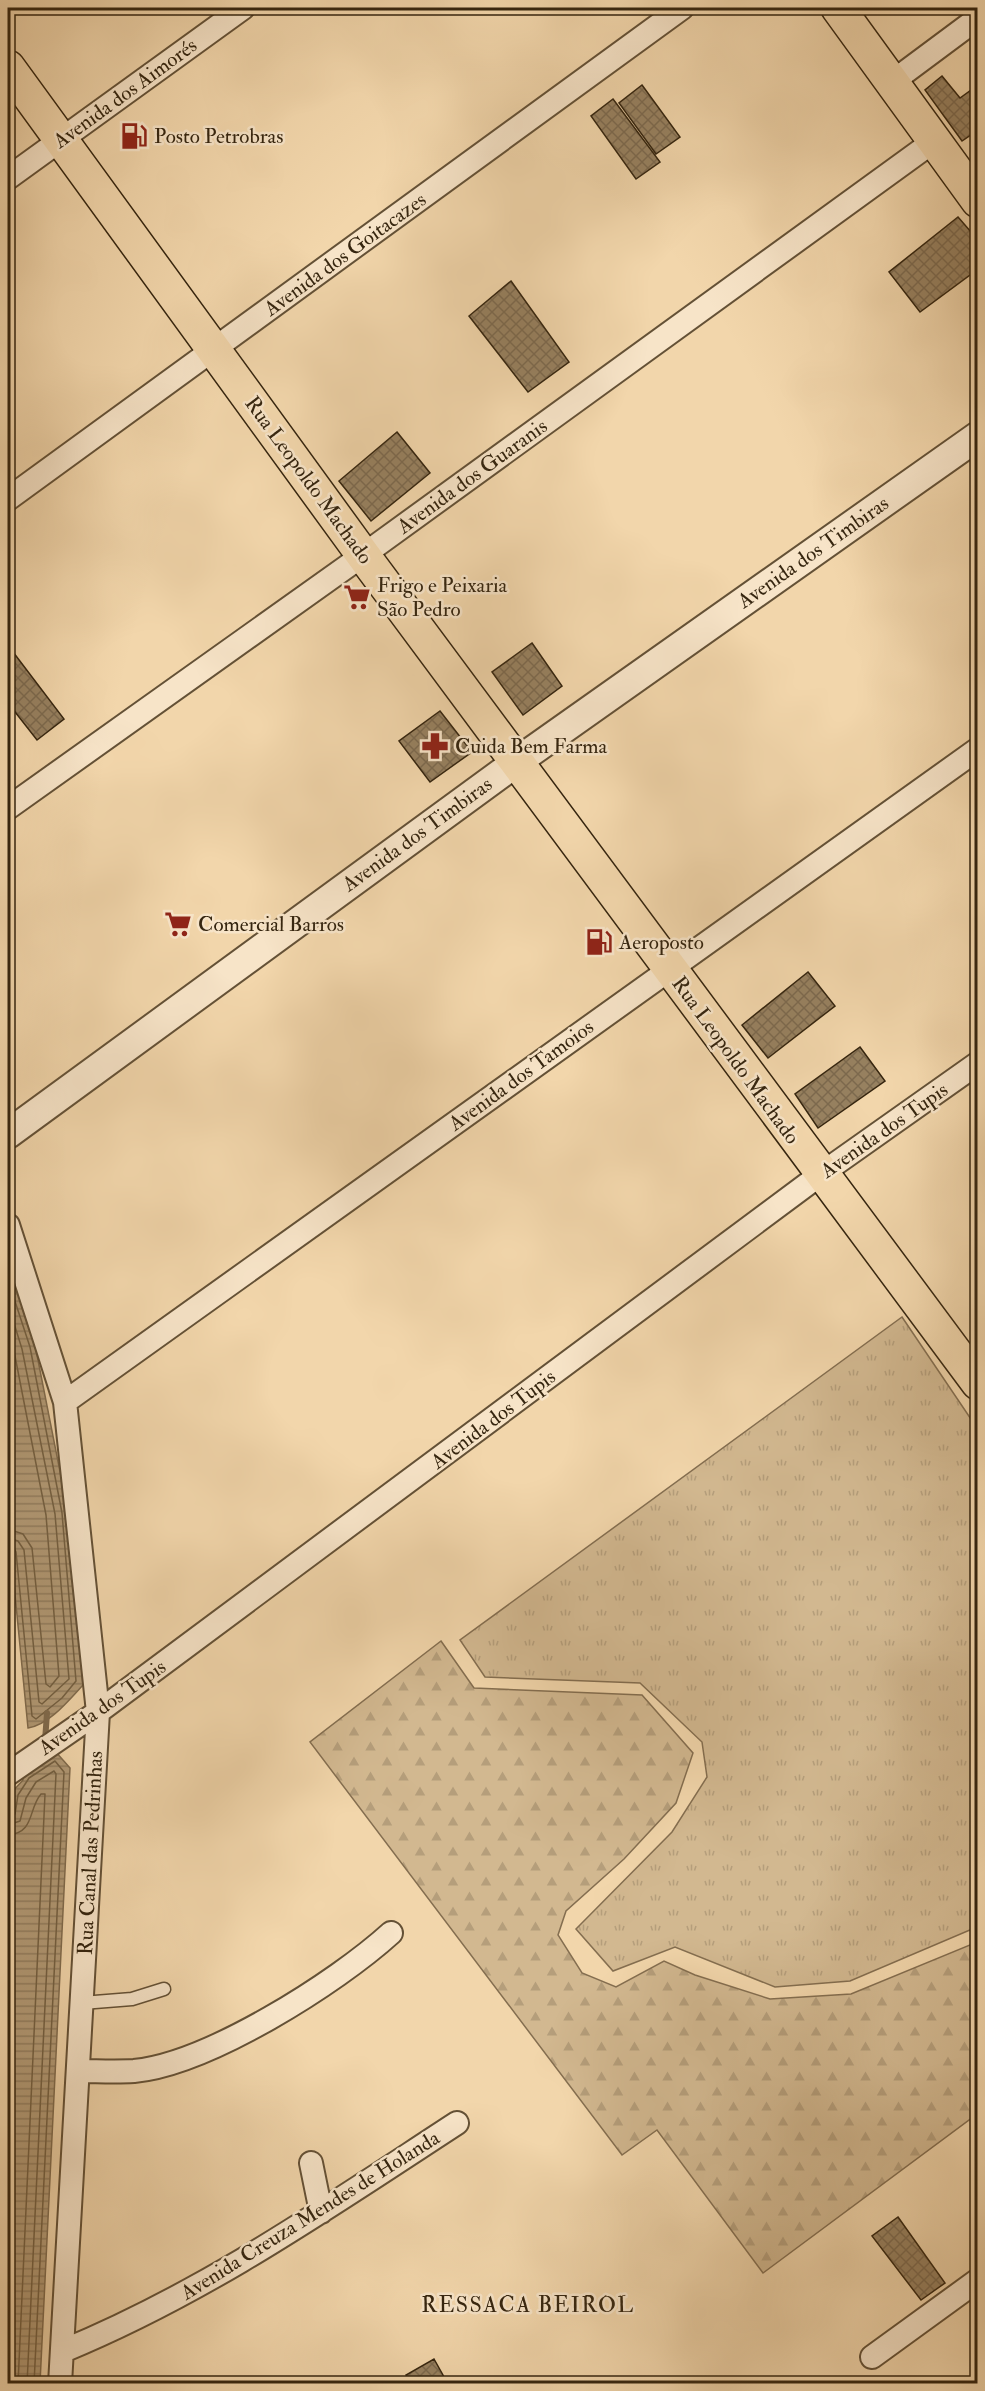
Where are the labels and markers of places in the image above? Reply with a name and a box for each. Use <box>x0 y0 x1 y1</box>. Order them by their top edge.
fuel station icon: Posto Petrobras <box>119 121 149 151</box>
place label: Posto Petrobras <box>154 123 283 150</box>
place label: Frigo e Peixaria São Pedro <box>377 572 508 623</box>
supermarket icon: Frigo e Peixaria São Pedro <box>342 582 372 612</box>
pharmacy icon: Cuida Bem Farma <box>420 731 450 761</box>
place label: Cuida Bem Farma <box>455 733 608 760</box>
supermarket icon: Comercial Barros <box>163 909 193 939</box>
place label: Comercial Barros <box>198 911 344 938</box>
fuel station icon: Aeroposto <box>584 927 614 957</box>
place label: Aeroposto <box>618 929 704 956</box>

